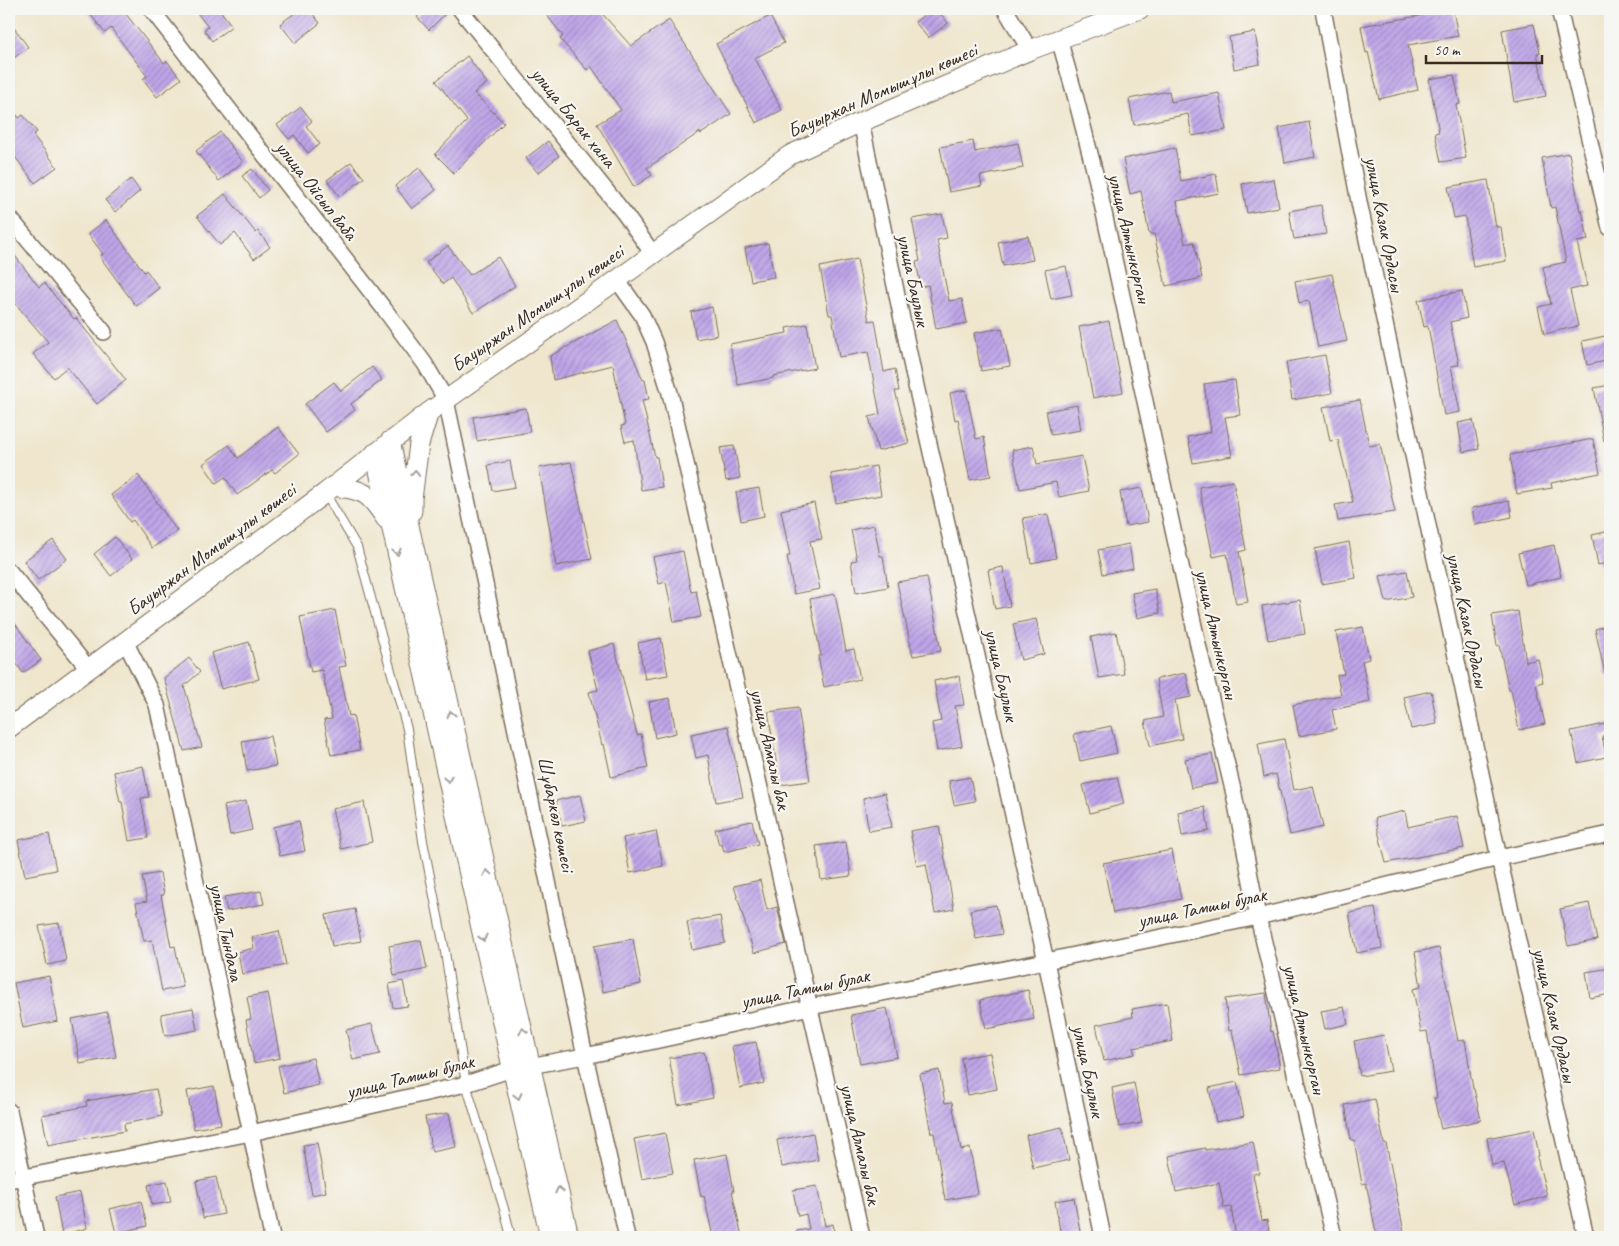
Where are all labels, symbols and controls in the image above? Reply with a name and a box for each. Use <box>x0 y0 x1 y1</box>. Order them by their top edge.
scale bar <box>1426 32 1543 64</box>
street label: Бауыржан Момышұлы көшесі <box>783 36 983 144</box>
text: 50 m <box>1434 41 1461 60</box>
street label: улица Барак хана <box>525 61 623 174</box>
street label: улица Ойсыл баба <box>269 135 364 246</box>
street label: улица Казак Ордасы <box>1359 154 1410 295</box>
street label: улица Алтынкорган <box>1102 170 1157 307</box>
street label: улица Баулык <box>891 231 936 330</box>
street label: Бауыржан Момышұлы көшесі <box>446 238 630 377</box>
one-way arrow <box>409 469 420 477</box>
street label: Бауыржан Момышұлы көшесі <box>122 476 303 621</box>
one-way arrow <box>391 548 402 557</box>
street label: улица Казак Ордасы <box>1441 550 1494 691</box>
street label: улица Алтынкорган <box>1189 566 1244 703</box>
street label: улица Баулык <box>979 626 1025 725</box>
street label: улица Алмалы бак <box>744 685 797 814</box>
one-way arrow <box>446 710 457 719</box>
street label: Шұбаркөл көшесі <box>532 754 581 876</box>
one-way arrow <box>442 775 453 784</box>
one-way arrow <box>482 868 493 877</box>
street label: улица Тындала <box>204 880 249 985</box>
street label: улица Тамшы булак <box>1135 881 1270 934</box>
one-way arrow <box>477 933 488 942</box>
street label: улица Казак Ордасы <box>1527 945 1582 1086</box>
street label: улица Алтынкорган <box>1277 961 1332 1098</box>
street label: улица Тамшы булак <box>738 962 873 1015</box>
street label: улица Баулык <box>1066 1022 1111 1121</box>
one-way arrow <box>518 1027 529 1036</box>
street label: улица Тамшы булак <box>343 1048 478 1105</box>
street label: улица Алмалы бак <box>834 1080 887 1209</box>
one-way arrow <box>512 1092 523 1101</box>
one-way arrow <box>554 1185 564 1194</box>

